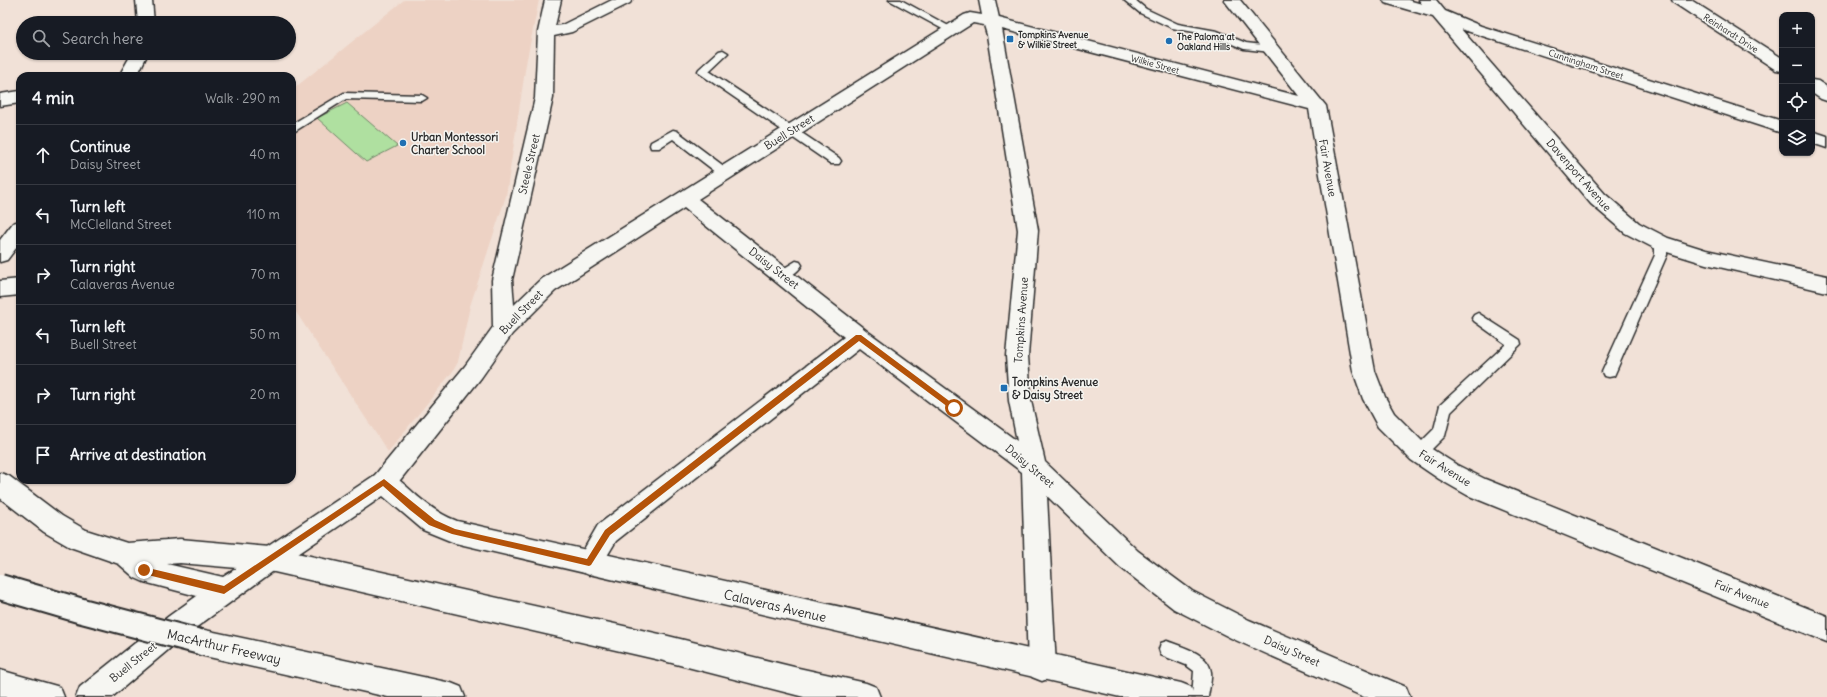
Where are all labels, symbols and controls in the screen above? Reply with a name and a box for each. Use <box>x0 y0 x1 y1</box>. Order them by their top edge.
street label: Reinhardt Drive <box>1701 11 1761 55</box>
map controls <box>1779 12 1815 156</box>
button: + <box>1779 12 1815 48</box>
search box <box>16 16 296 60</box>
icon: search <box>30 27 52 49</box>
text: Search here <box>62 29 143 48</box>
place label: Tompkins Avenue & Wilkie Street <box>1018 29 1089 50</box>
place label: The Paloma at Oakland Hills <box>1177 31 1236 52</box>
marker: Tompkins Avenue & Wilkie Street <box>1005 34 1015 44</box>
marker: The Paloma at Oakland Hills <box>1164 36 1174 46</box>
street label: Cunningham Street <box>1547 47 1625 81</box>
button: − <box>1779 48 1815 84</box>
street label: Wilkie Street <box>1130 52 1180 76</box>
button: locate <box>1779 84 1815 120</box>
text: 4 min <box>32 87 74 109</box>
text: Walk · 290 m <box>205 90 280 107</box>
street label: Buell Street <box>761 111 817 153</box>
button: layers <box>1779 120 1815 156</box>
place label: Urban Montessori Charter School <box>411 130 498 157</box>
street label: Steele Street <box>515 132 543 196</box>
street label: Davenport Avenue <box>1544 136 1614 214</box>
text: Continue <box>70 137 131 156</box>
marker: Urban Montessori Charter School <box>398 138 408 148</box>
street label: Fair Avenue <box>1316 138 1340 198</box>
icon: ahead <box>32 144 54 166</box>
text: 40 m <box>249 146 280 163</box>
text: Daisy Street <box>70 156 141 173</box>
text: Turn left <box>70 197 125 216</box>
icon: left <box>32 204 54 226</box>
text: 110 m <box>247 206 280 223</box>
text: McClelland Street <box>70 216 172 233</box>
street label: Daisy Street <box>746 244 802 292</box>
text: Turn right <box>70 257 135 276</box>
icon: right <box>32 264 54 286</box>
text: 70 m <box>251 266 280 283</box>
text: Calaveras Avenue <box>70 276 175 293</box>
street label: Tompkins Avenue <box>1011 277 1031 363</box>
street label: Buell Street <box>496 287 546 337</box>
text: Turn left <box>70 317 125 336</box>
icon: left <box>32 324 54 346</box>
text: 50 m <box>249 326 280 343</box>
text: Buell Street <box>70 336 137 353</box>
place label: Tompkins Avenue & Daisy Street <box>1012 375 1098 403</box>
marker: Tompkins Avenue & Daisy Street <box>999 383 1009 393</box>
icon: right <box>32 384 54 406</box>
text: Turn right <box>70 385 135 404</box>
text: 20 m <box>250 386 280 403</box>
route start <box>945 399 963 417</box>
street label: Daisy Street <box>1003 441 1058 491</box>
icon: arrive <box>32 444 54 466</box>
text: Arrive at destination <box>70 445 206 464</box>
street label: Fair Avenue <box>1417 447 1474 489</box>
route end <box>135 561 153 579</box>
street label: Fair Avenue <box>1712 577 1772 611</box>
street label: Calaveras Avenue <box>722 586 828 626</box>
street label: MacArthur Freeway <box>165 626 283 668</box>
street label: Daisy Street <box>1262 632 1322 670</box>
street label: Buell Street <box>107 639 160 685</box>

